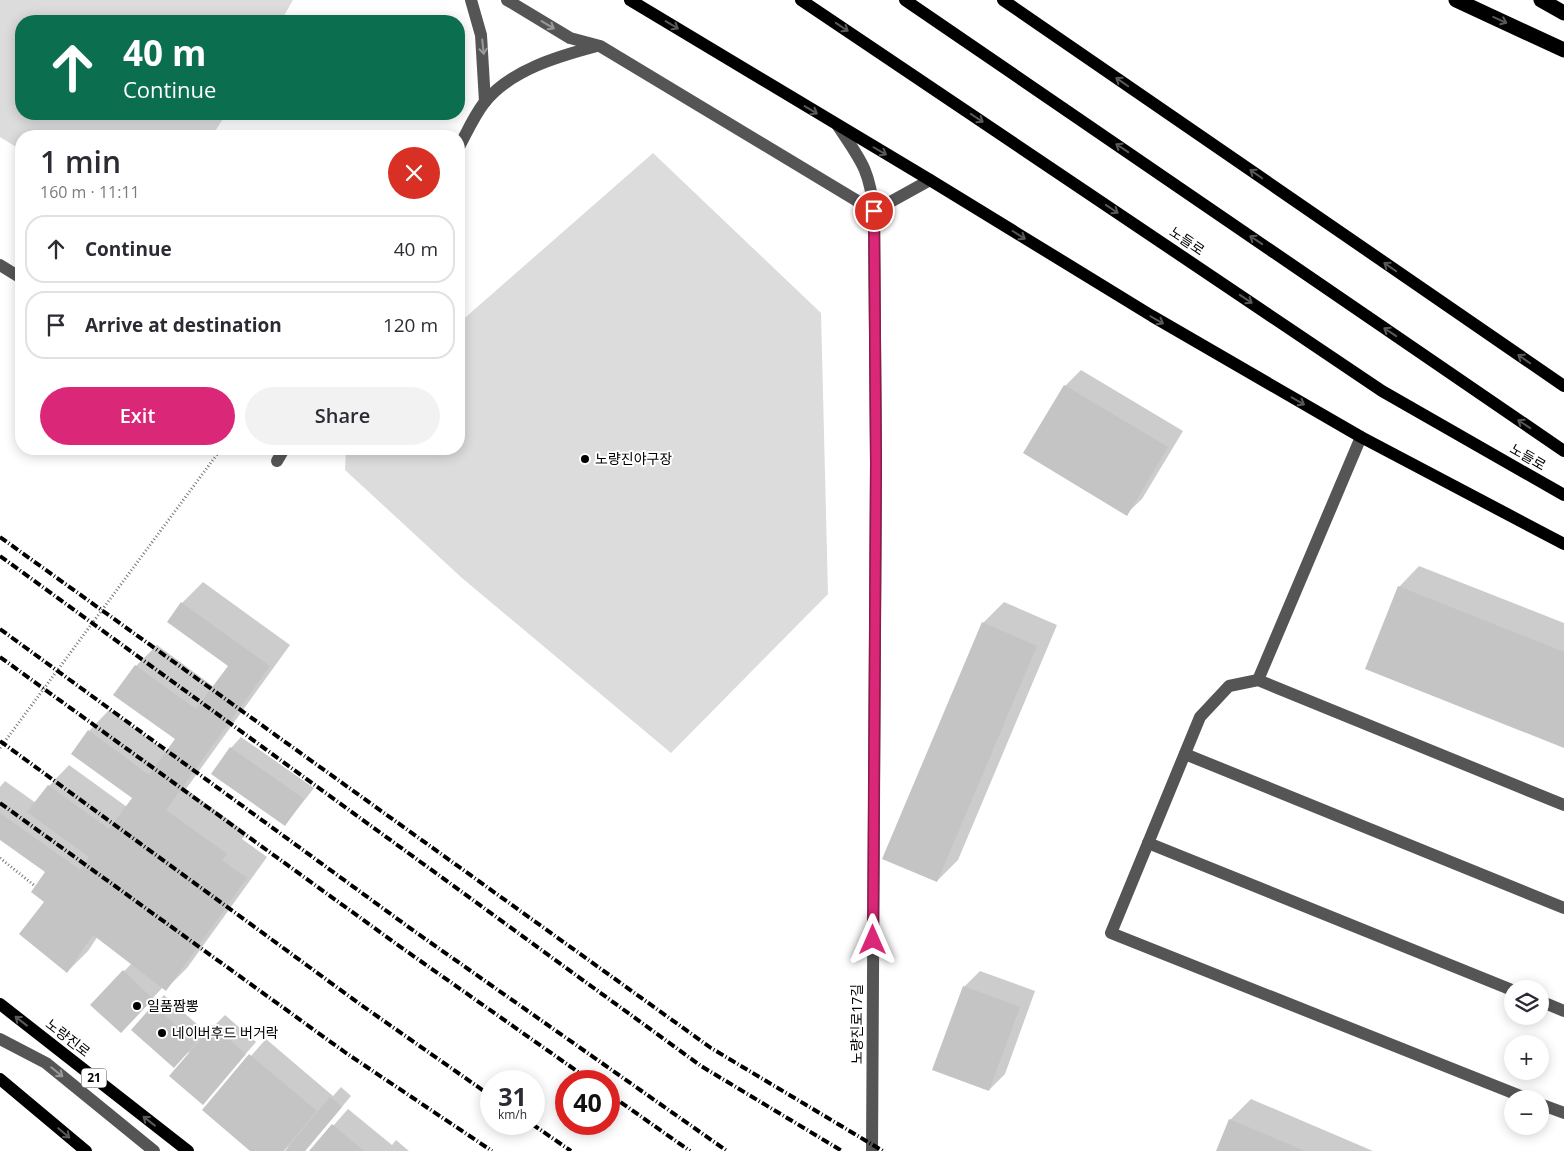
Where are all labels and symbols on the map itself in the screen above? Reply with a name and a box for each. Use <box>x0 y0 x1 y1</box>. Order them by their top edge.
one-way arrow <box>1492 15 1507 25</box>
one-way arrow <box>541 21 555 31</box>
one-way arrow <box>664 21 678 31</box>
one-way arrow <box>835 22 849 32</box>
one-way arrow <box>478 39 487 55</box>
one-way arrow <box>1116 77 1130 87</box>
one-way arrow <box>803 105 817 115</box>
one-way arrow <box>969 113 983 123</box>
one-way arrow <box>1115 143 1129 153</box>
one-way arrow <box>872 146 887 156</box>
one-way arrow <box>1249 169 1263 179</box>
pin <box>853 190 895 232</box>
one-way arrow <box>1104 204 1118 214</box>
street label: 노들로 <box>1166 222 1209 259</box>
one-way arrow <box>1012 230 1026 240</box>
one-way arrow <box>1249 235 1263 245</box>
one-way arrow <box>1383 261 1397 272</box>
one-way arrow <box>1239 294 1253 304</box>
one-way arrow <box>1150 315 1164 325</box>
one-way arrow <box>1383 327 1397 337</box>
one-way arrow <box>1517 354 1531 364</box>
one-way arrow <box>1291 396 1306 406</box>
one-way arrow <box>1517 419 1531 429</box>
street label: 노들로 <box>1507 439 1550 475</box>
place label: 노량진야구장 <box>595 449 672 468</box>
marker: 노량진야구장 <box>579 453 591 465</box>
position arrow <box>846 913 898 965</box>
street label: 노량진로17길 <box>847 984 866 1064</box>
place label: 일품짬뽕 <box>147 996 199 1015</box>
marker: 일품짬뽕 <box>131 1000 143 1012</box>
street label: 노량진로 <box>42 1014 95 1061</box>
one-way arrow <box>14 1016 28 1026</box>
place label: 네이버후드 버거락 <box>172 1023 279 1042</box>
marker: 네이버후드 버거락 <box>156 1027 168 1039</box>
one-way arrow <box>51 1067 64 1078</box>
road number: 21 <box>82 1068 106 1088</box>
speed limit sign: 40 <box>555 1070 620 1135</box>
one-way arrow <box>142 1116 156 1126</box>
one-way arrow <box>58 1127 71 1139</box>

